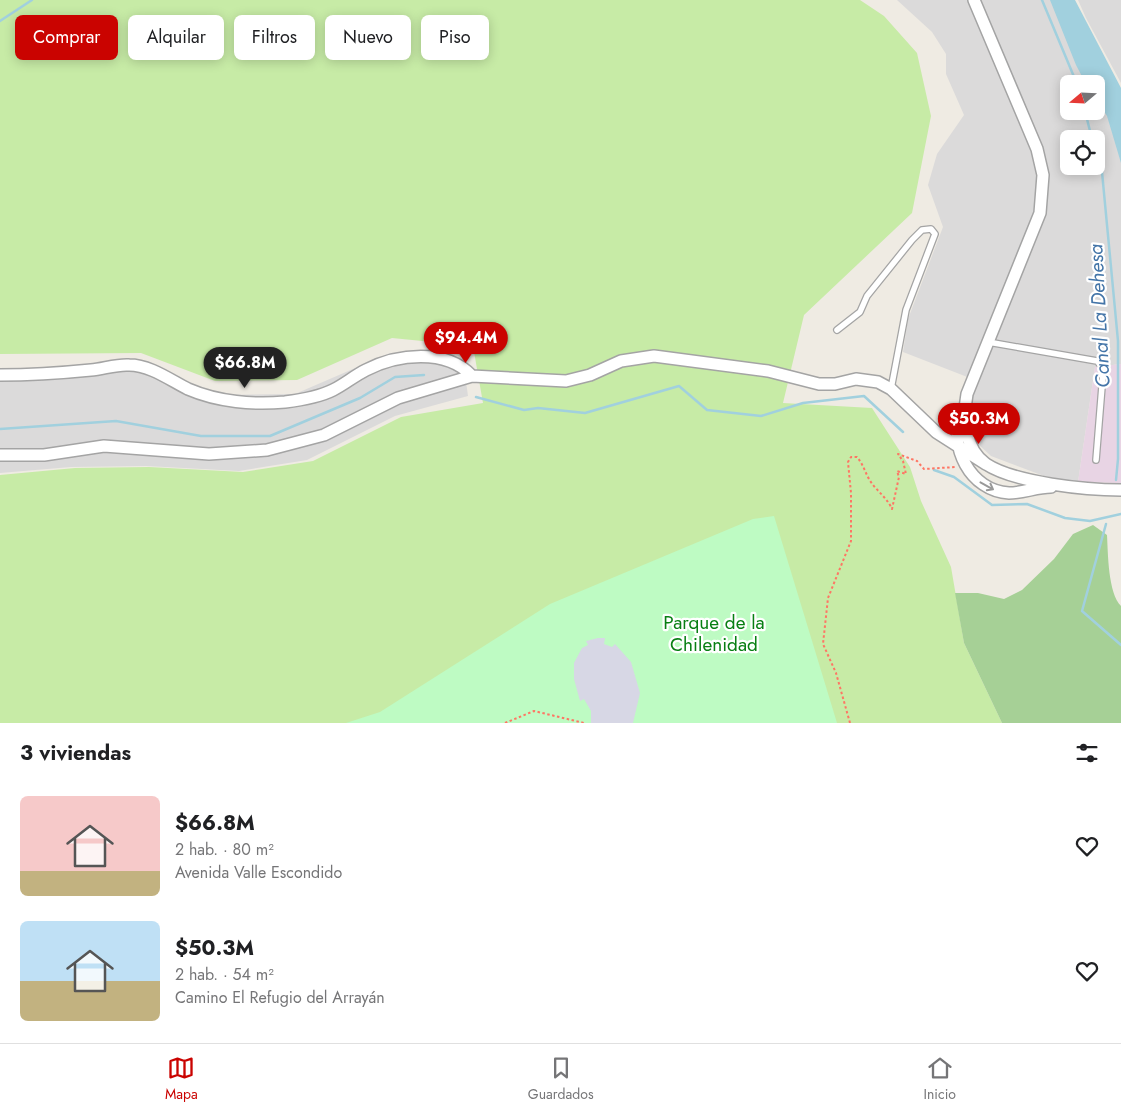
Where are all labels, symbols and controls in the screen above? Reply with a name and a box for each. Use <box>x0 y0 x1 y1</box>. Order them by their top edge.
chip: Comprar <box>15 15 118 60</box>
chip: Alquilar <box>128 15 224 60</box>
chip: Filtros <box>234 15 315 60</box>
chip: Nuevo <box>325 15 411 60</box>
chip: Piso <box>421 15 489 60</box>
north arrow <box>1060 75 1105 120</box>
map controls <box>1060 75 1105 175</box>
button: locate <box>1060 130 1105 175</box>
water label: Canal La Dehesa <box>1081 243 1118 389</box>
pin: $94.4M <box>425 322 507 364</box>
text: $94.4M <box>435 326 497 349</box>
pin: $66.8M <box>204 346 286 389</box>
text: $66.8M <box>215 351 275 374</box>
pin: $50.3M <box>938 402 1020 445</box>
text: $50.3M <box>949 407 1009 430</box>
one-way arrow <box>979 481 993 491</box>
park label: Parque de la Chilenidad <box>663 609 765 658</box>
text: 3 viviendas <box>20 738 131 768</box>
icon: filters <box>1073 739 1101 767</box>
text: $66.8M <box>175 808 255 838</box>
icon: home <box>60 816 120 876</box>
icon: heart <box>1073 832 1101 860</box>
text: 2 hab. · 80 m² <box>175 838 274 861</box>
text: Avenida Valle Escondido <box>175 861 342 884</box>
text: $50.3M <box>175 933 254 963</box>
icon: home <box>60 941 120 1001</box>
icon: heart <box>1073 957 1101 985</box>
text: 2 hab. · 54 m² <box>175 963 274 986</box>
text: Camino El Refugio del Arrayán <box>175 986 385 1009</box>
tab: Mapa <box>165 1054 198 1104</box>
tab: Guardados <box>528 1054 594 1104</box>
tab: Inicio <box>924 1054 956 1104</box>

